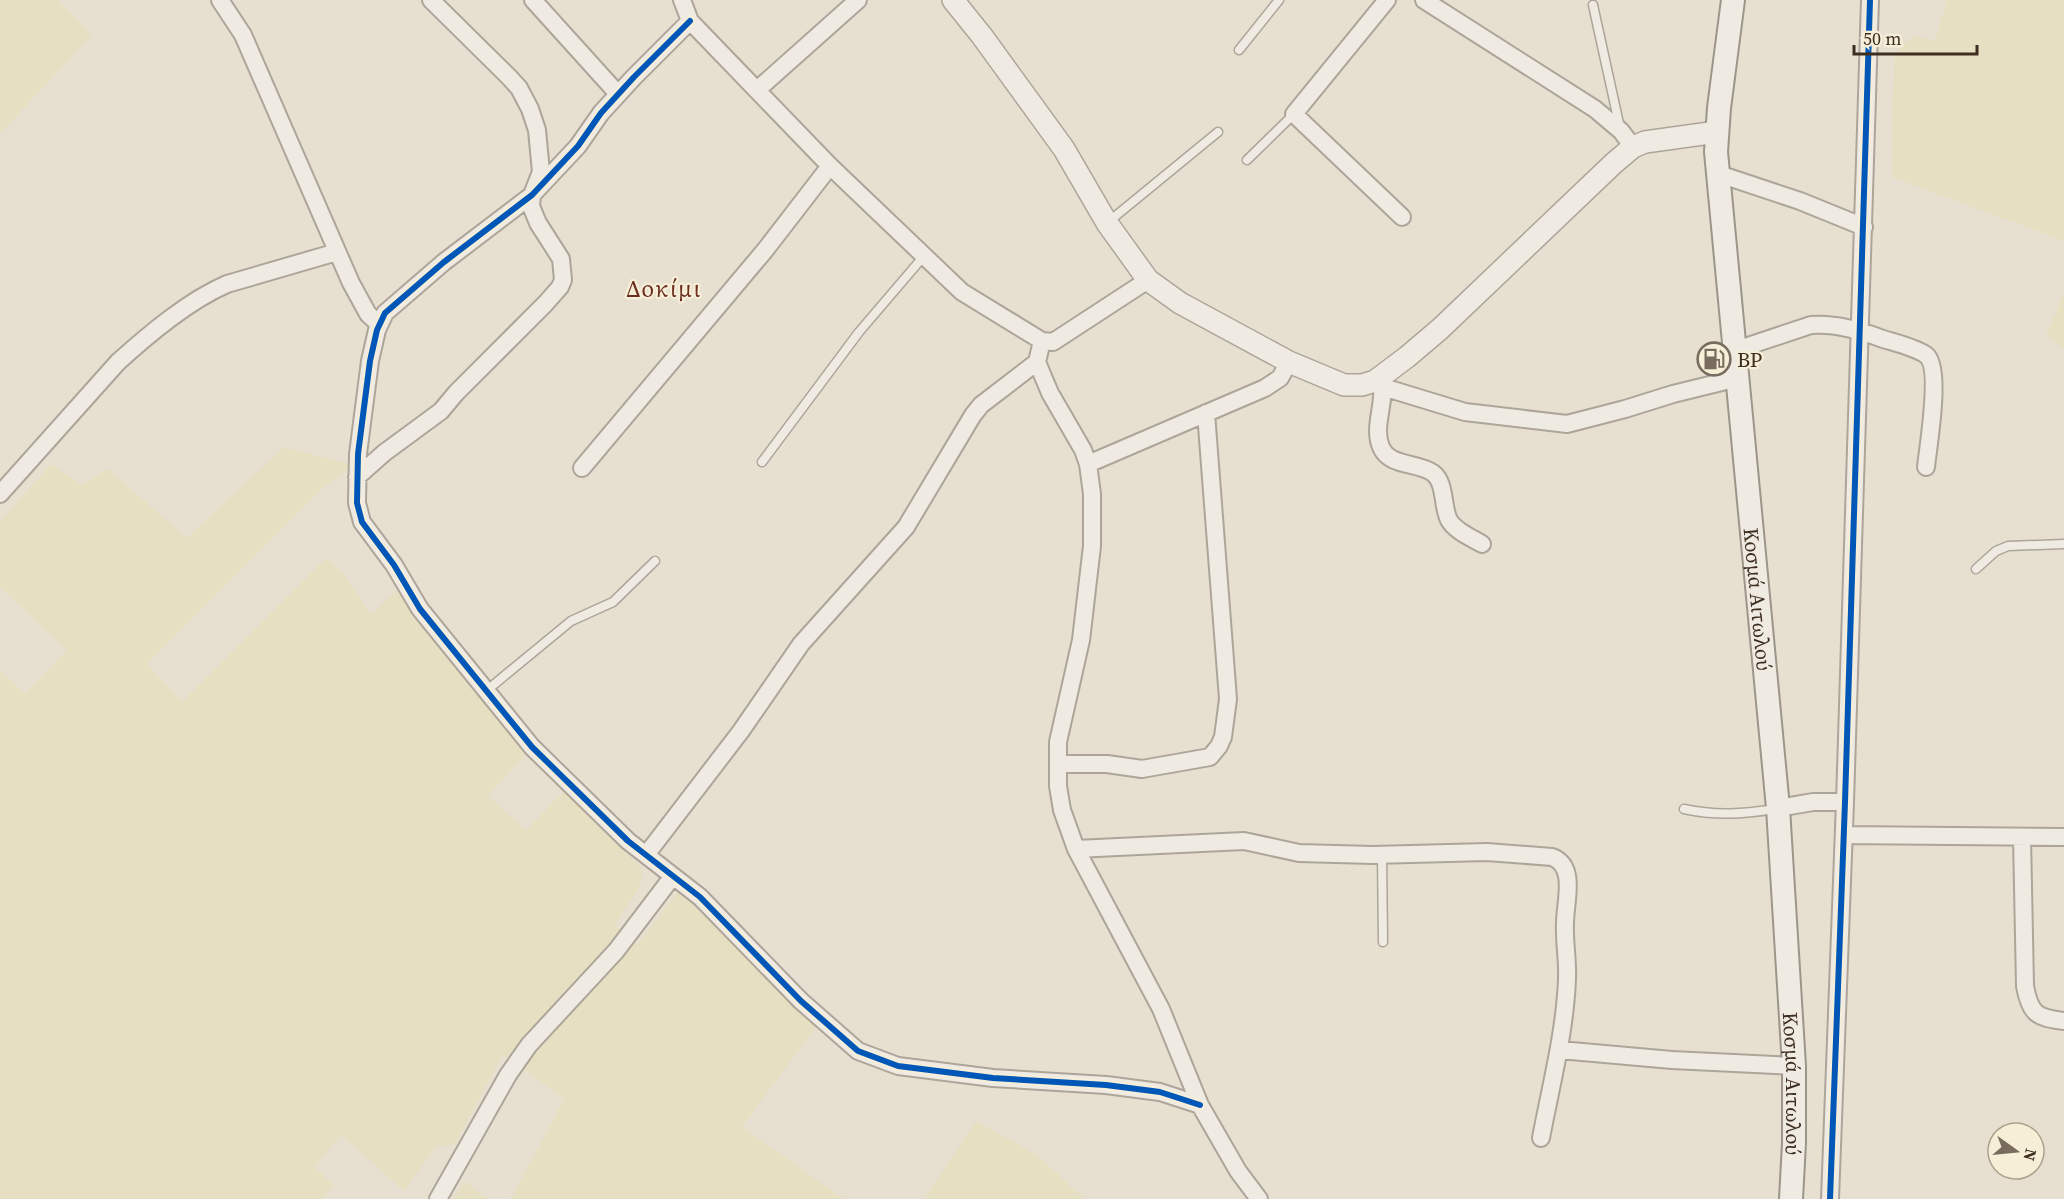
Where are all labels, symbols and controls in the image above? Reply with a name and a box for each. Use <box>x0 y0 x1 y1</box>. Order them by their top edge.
scale bar <box>1854 18 1977 56</box>
text: 50 m <box>1863 26 1901 51</box>
district label: Δοκίμι <box>626 272 702 305</box>
fuel station icon: BP <box>1696 341 1732 377</box>
place label: BP <box>1737 345 1762 374</box>
street label: Κοσμά Αιτωλού <box>1737 526 1779 672</box>
street label: Κοσμά Αιτωλού <box>1776 1011 1809 1156</box>
north arrow <box>1986 1121 2046 1181</box>
text: N <box>2018 1146 2043 1164</box>

